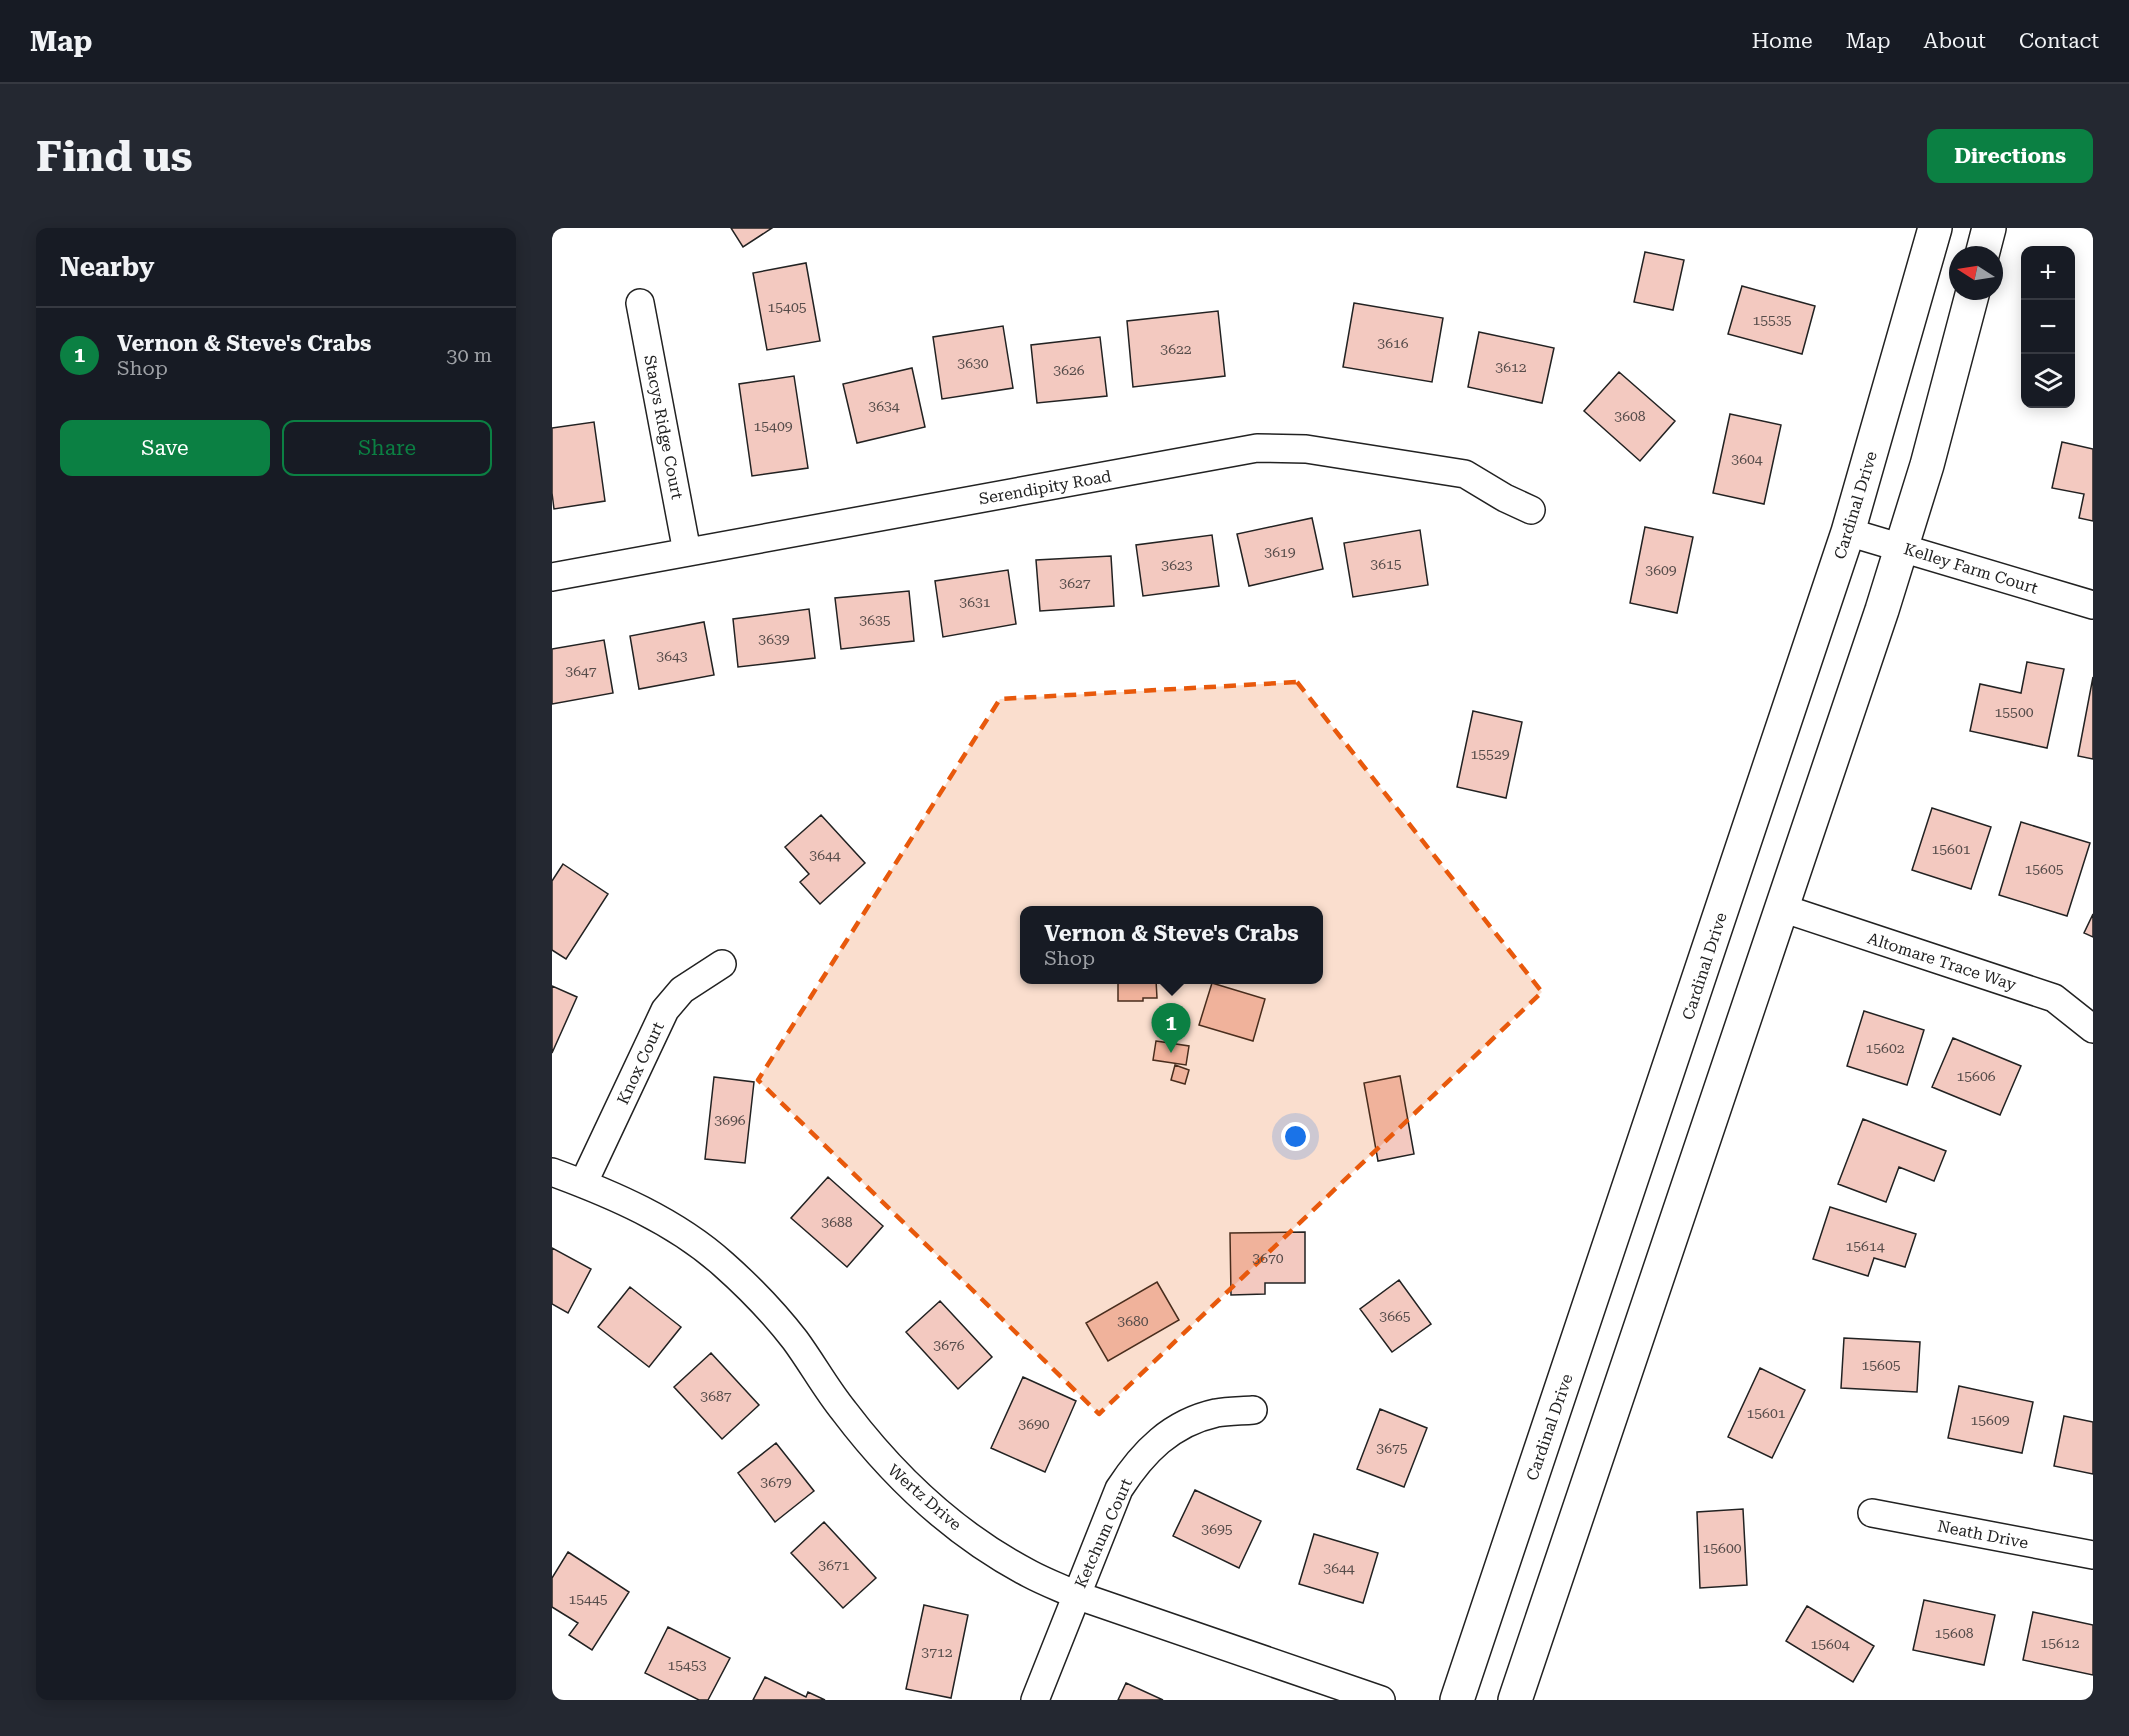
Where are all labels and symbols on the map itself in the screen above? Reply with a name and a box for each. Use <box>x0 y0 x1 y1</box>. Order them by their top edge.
north arrow <box>1949 246 2003 300</box>
house number: 15405 <box>767 299 807 315</box>
house number: 15535 <box>1752 312 1792 328</box>
house number: 3616 <box>1377 335 1409 351</box>
house number: 3622 <box>1160 341 1192 357</box>
street label: Stacys Ridge Court <box>640 353 687 501</box>
house number: 3630 <box>957 355 989 371</box>
house number: 3612 <box>1495 359 1527 375</box>
house number: 3626 <box>1053 362 1085 378</box>
house number: 3634 <box>868 398 900 414</box>
house number: 3608 <box>1614 408 1646 424</box>
house number: 15409 <box>753 418 793 434</box>
street label: Cardinal Drive <box>1830 449 1881 561</box>
house number: 3604 <box>1731 451 1763 467</box>
street label: Serendipity Road <box>977 466 1113 509</box>
street label: Kelley Farm Court <box>1902 539 2040 598</box>
house number: 3619 <box>1264 544 1296 560</box>
house number: 3615 <box>1370 556 1402 572</box>
house number: 3623 <box>1161 557 1193 573</box>
house number: 3609 <box>1645 562 1677 578</box>
house number: 3627 <box>1059 575 1091 591</box>
house number: 3631 <box>959 594 991 610</box>
house number: 3635 <box>859 612 891 628</box>
house number: 3639 <box>758 631 790 647</box>
house number: 3643 <box>656 648 688 664</box>
house number: 3647 <box>565 663 597 679</box>
house number: 15500 <box>1994 704 2034 720</box>
house number: 15529 <box>1470 746 1510 762</box>
house number: 15601 <box>1931 841 1971 857</box>
house number: 3644 <box>809 847 841 863</box>
house number: 15605 <box>2024 861 2064 877</box>
street label: Cardinal Drive <box>1678 910 1731 1022</box>
street label: Altomare Trace Way <box>1865 928 2019 995</box>
pin: 1 <box>1152 1004 1190 1053</box>
street label: Knox Court <box>613 1019 668 1108</box>
house number: 15602 <box>1865 1040 1905 1056</box>
house number: 15606 <box>1956 1068 1996 1084</box>
house number: 3696 <box>714 1112 746 1128</box>
your location <box>1281 1122 1310 1151</box>
house number: 3688 <box>821 1214 853 1230</box>
house number: 15614 <box>1845 1238 1885 1254</box>
house number: 3670 <box>1252 1250 1284 1266</box>
house number: 3665 <box>1379 1308 1411 1324</box>
house number: 3680 <box>1117 1313 1149 1329</box>
house number: 3676 <box>933 1337 965 1353</box>
house number: 15605 <box>1861 1357 1901 1373</box>
street label: Cardinal Drive <box>1522 1371 1577 1483</box>
house number: 3687 <box>700 1388 732 1404</box>
house number: 15601 <box>1746 1405 1786 1421</box>
house number: 15609 <box>1970 1412 2010 1428</box>
house number: 3690 <box>1018 1416 1050 1432</box>
house number: 3675 <box>1376 1440 1408 1456</box>
street label: Wertz Drive <box>884 1460 965 1534</box>
house number: 3679 <box>760 1474 792 1490</box>
street label: Ketchum Court <box>1071 1476 1136 1591</box>
street label: Neath Drive <box>1936 1516 2030 1553</box>
house number: 3695 <box>1201 1521 1233 1537</box>
house number: 15600 <box>1702 1540 1742 1556</box>
house number: 3671 <box>818 1557 850 1573</box>
house number: 3644 <box>1323 1560 1355 1576</box>
house number: 15445 <box>568 1591 608 1607</box>
house number: 15608 <box>1934 1625 1974 1641</box>
house number: 15612 <box>2040 1635 2080 1651</box>
house number: 15604 <box>1810 1636 1850 1652</box>
house number: 3712 <box>921 1644 953 1660</box>
house number: 15453 <box>667 1657 707 1673</box>

